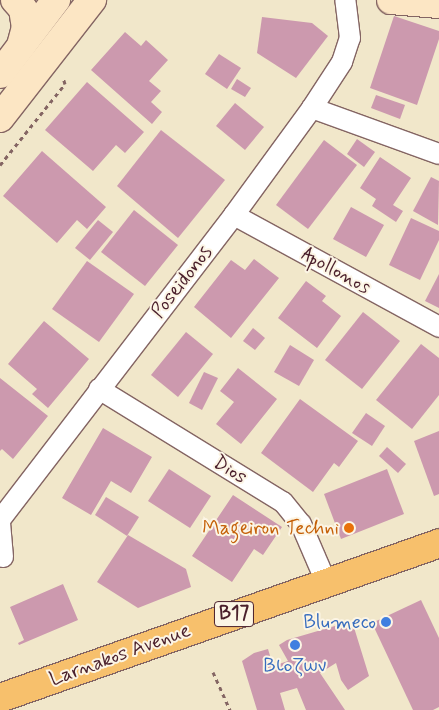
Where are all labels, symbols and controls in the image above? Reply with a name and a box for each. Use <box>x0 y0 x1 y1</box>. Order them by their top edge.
street label: Poseidonos <box>146 241 218 323</box>
street label: Apollonos <box>297 242 375 300</box>
street label: Dios <box>209 450 251 490</box>
place label: Mageiron Techni <box>205 516 339 540</box>
marker: Mageiron Techni <box>343 522 355 534</box>
road number: B17 <box>213 598 255 630</box>
place label: Blumeco <box>303 610 376 634</box>
marker: Blumeco <box>380 616 392 628</box>
street label: Larnakos Avenue <box>46 618 194 692</box>
marker: Βιοζων <box>289 639 301 651</box>
place label: Βιοζων <box>264 653 326 677</box>

